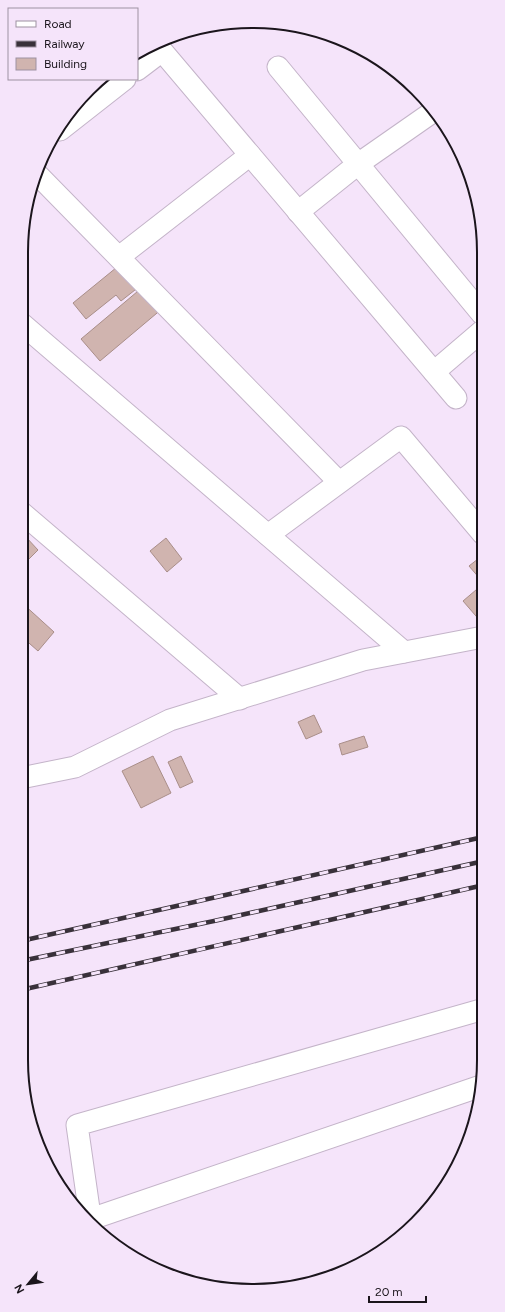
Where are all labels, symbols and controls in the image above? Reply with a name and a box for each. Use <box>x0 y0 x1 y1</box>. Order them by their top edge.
legend <box>8 8 138 80</box>
text: Road <box>44 17 72 31</box>
text: Railway <box>44 37 85 51</box>
text: Building <box>44 57 87 71</box>
north arrow <box>8 1264 48 1304</box>
scale bar <box>369 1278 426 1304</box>
text: N <box>12 1282 27 1295</box>
text: 20 m <box>375 1285 403 1299</box>

